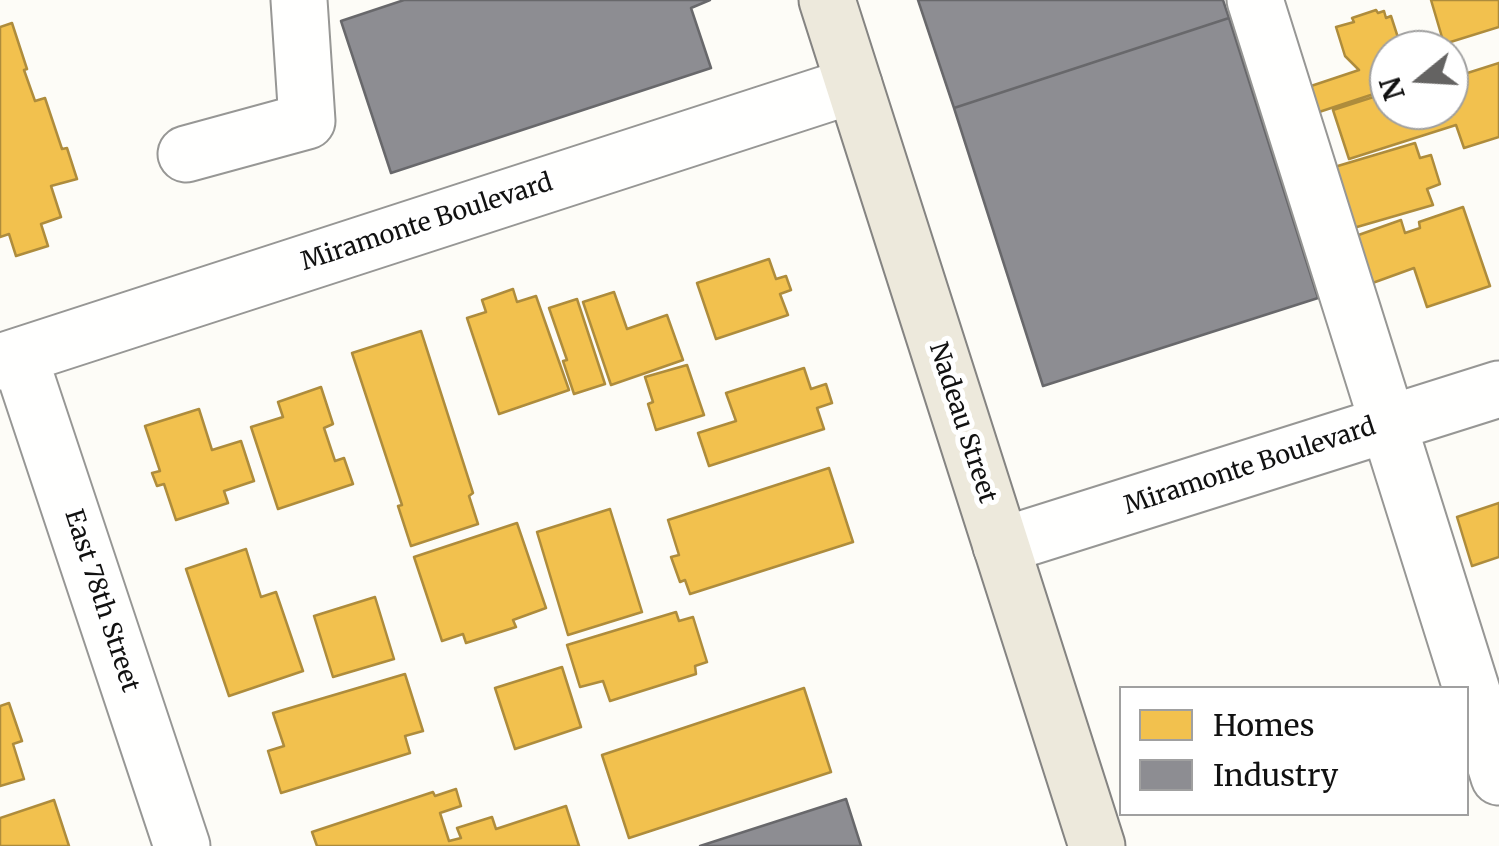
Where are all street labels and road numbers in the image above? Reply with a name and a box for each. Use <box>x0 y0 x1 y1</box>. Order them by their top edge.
street label: Miramonte Boulevard <box>298 168 556 278</box>
street label: Nadeau Street <box>922 339 1002 507</box>
street label: Miramonte Boulevard <box>1121 412 1379 522</box>
street label: East 78th Street <box>57 506 145 696</box>

